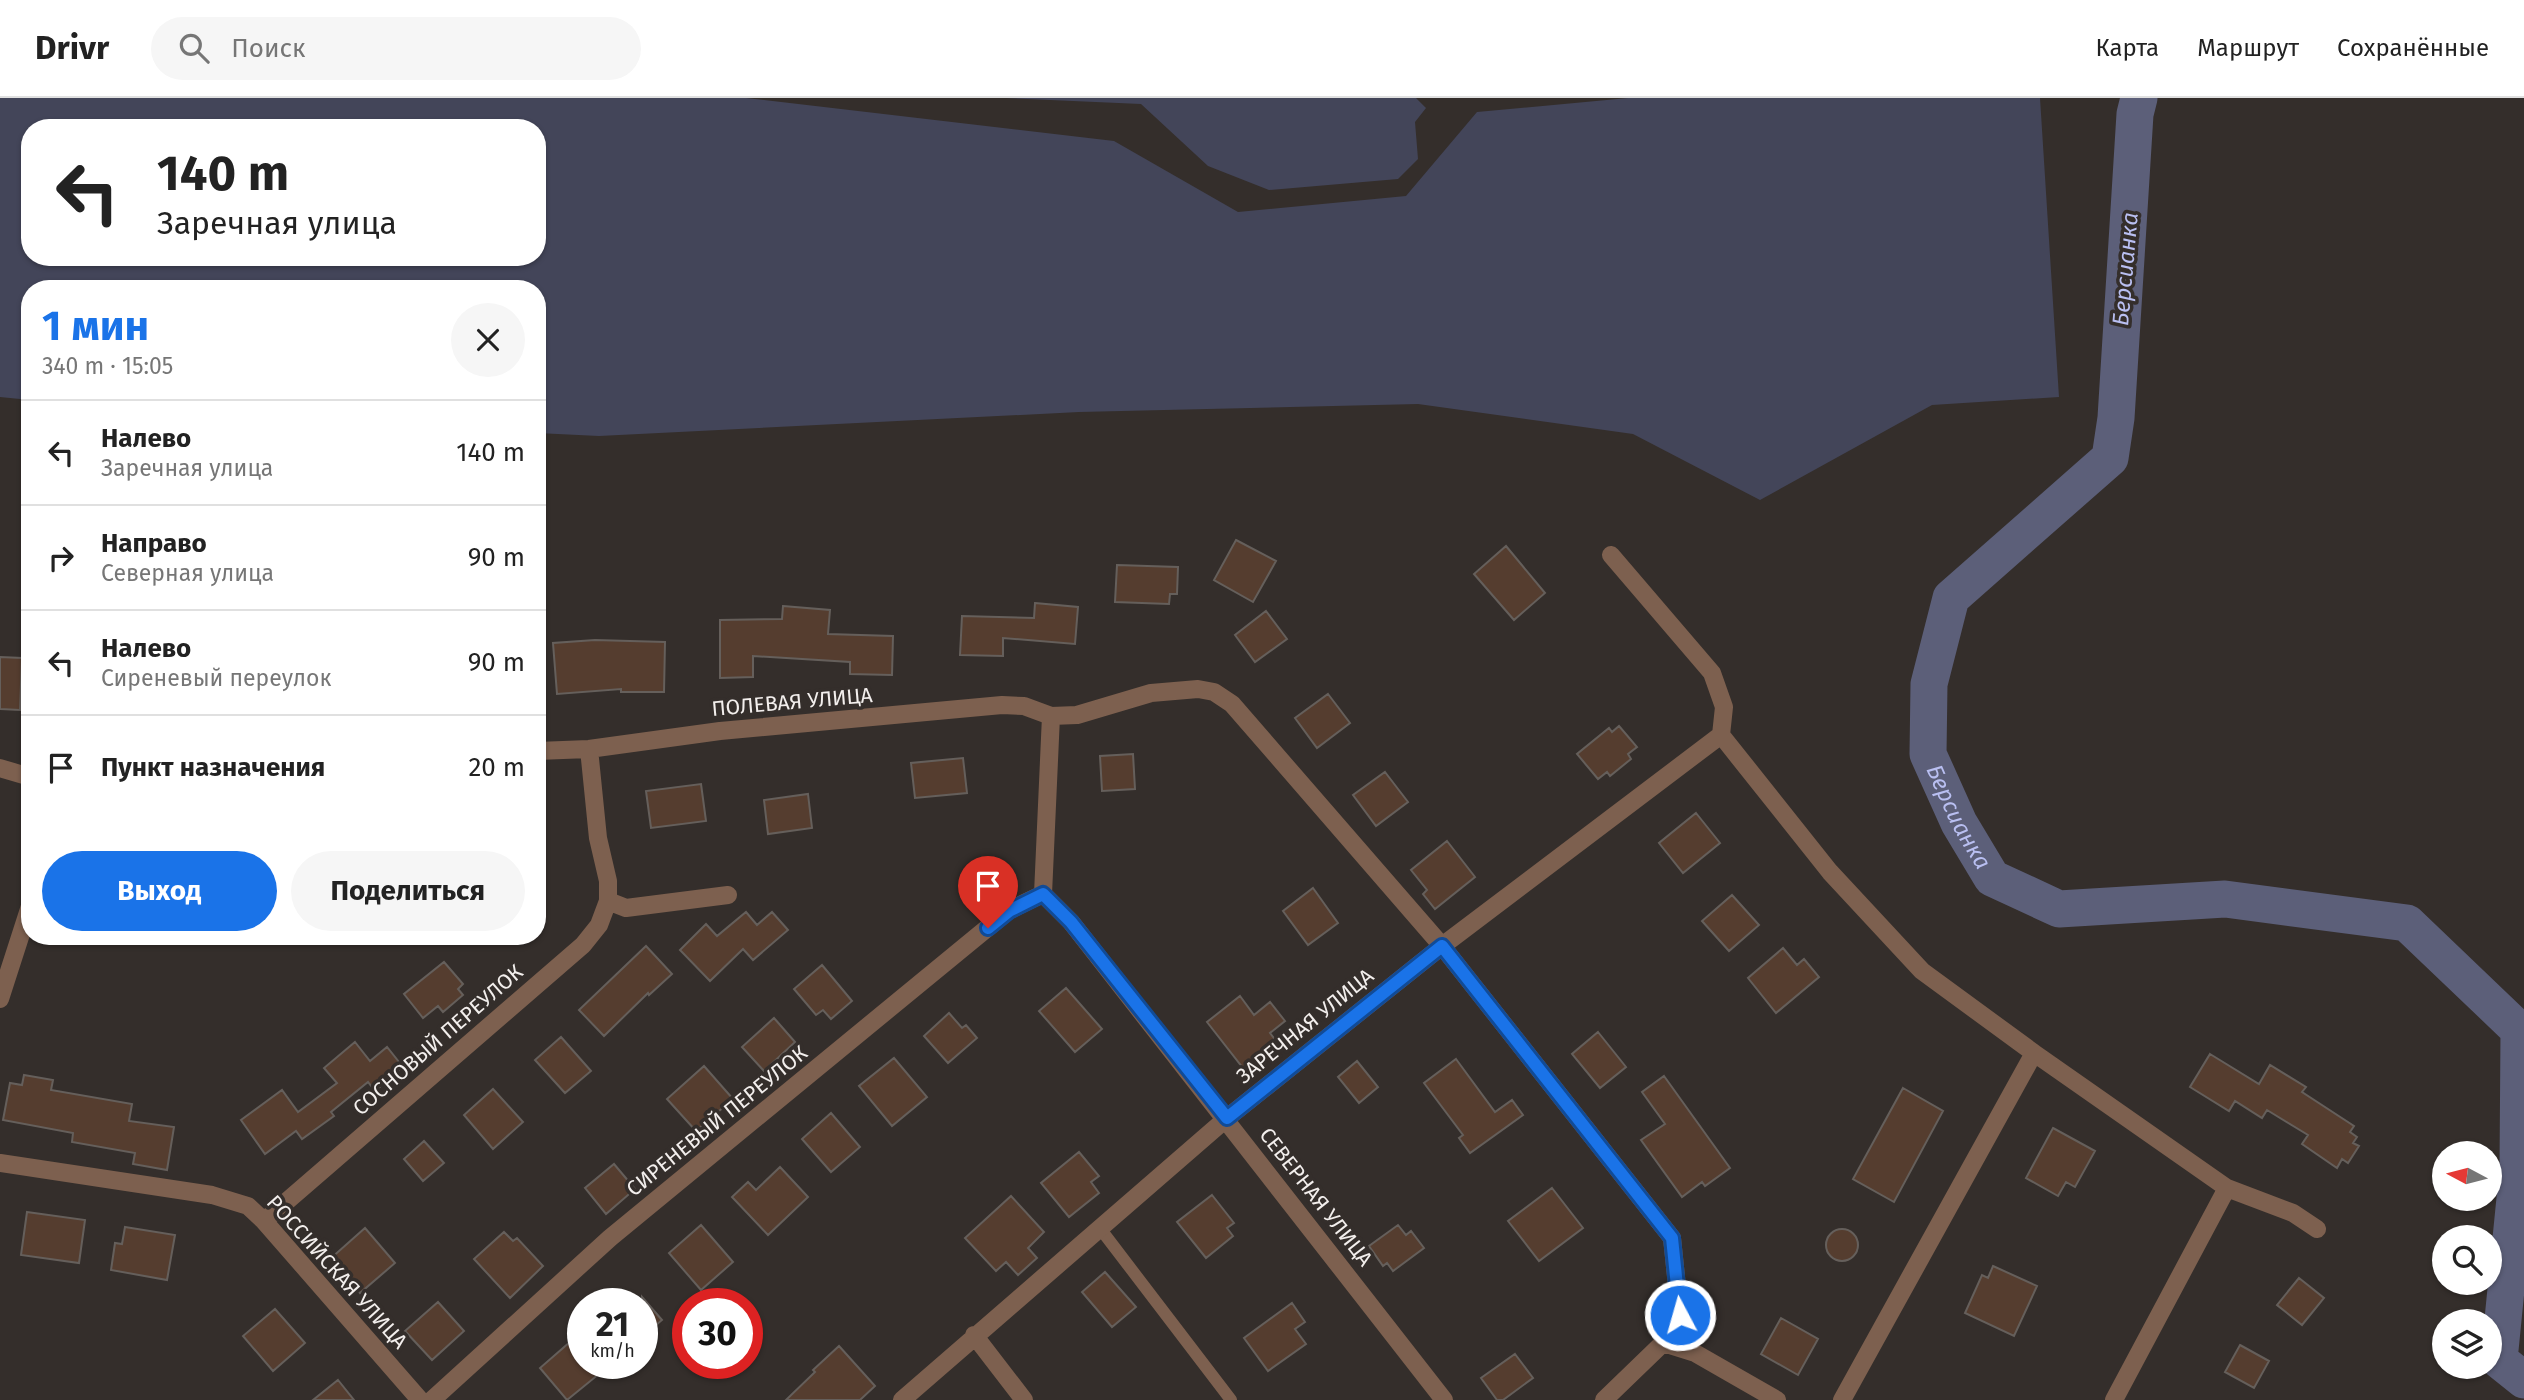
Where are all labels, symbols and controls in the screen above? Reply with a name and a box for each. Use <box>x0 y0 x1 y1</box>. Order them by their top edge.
search box <box>151 17 641 80</box>
text: Drivr <box>35 28 109 68</box>
icon: search <box>175 29 213 67</box>
text: Поиск <box>231 33 305 64</box>
text: Карта <box>2096 34 2159 62</box>
text: Маршрут <box>2197 34 2299 62</box>
text: Сохранённые <box>2337 34 2489 62</box>
text: 140 m <box>157 144 289 203</box>
icon: left <box>42 147 133 238</box>
text: Заречная улица <box>157 204 397 242</box>
water label: Берсианка <box>2106 211 2144 327</box>
text: 1 мин <box>42 301 149 351</box>
button: close <box>451 303 525 377</box>
text: 340 m · 15:05 <box>42 352 173 380</box>
text: Налево <box>101 423 191 454</box>
icon: left <box>42 434 80 472</box>
text: 140 m <box>456 437 525 468</box>
text: Заречная улица <box>101 454 273 482</box>
text: Направо <box>101 528 207 559</box>
icon: right <box>42 539 80 577</box>
text: 90 m <box>468 542 525 573</box>
text: Северная улица <box>101 559 274 587</box>
text: Налево <box>101 633 191 664</box>
icon: left <box>42 644 80 682</box>
text: 90 m <box>468 647 525 678</box>
text: Сиреневый переулок <box>101 664 331 692</box>
street label: ПОЛЕВАЯ УЛИЦА <box>710 682 874 722</box>
icon: arrive <box>42 749 80 787</box>
text: Пункт назначения <box>101 752 325 783</box>
text: 20 m <box>468 752 525 783</box>
water label: Берсианка <box>1920 760 1997 874</box>
button: Выход <box>42 851 277 931</box>
button: Поделиться <box>291 851 525 931</box>
pin <box>958 856 1018 928</box>
icon: arrive <box>969 867 1007 905</box>
street label: СОСНОВЫЙ ПЕРЕУЛОК <box>348 959 529 1121</box>
street label: ЗАРЕЧНАЯ УЛИЦА <box>1231 963 1379 1089</box>
street label: СИРЕНЕВЫЙ ПЕРЕУЛОК <box>621 1040 813 1202</box>
street label: СЕВЕРНАЯ УЛИЦА <box>1254 1122 1378 1272</box>
north arrow <box>2432 1141 2502 1211</box>
map controls <box>2432 1141 2502 1379</box>
street label: РОССИЙСКАЯ УЛИЦА <box>261 1190 413 1354</box>
button: search <box>2432 1225 2502 1295</box>
position arrow <box>1643 1278 1717 1352</box>
speed limit sign: 30 <box>672 1288 763 1379</box>
text: 21 <box>596 1303 629 1345</box>
button: layers <box>2432 1309 2502 1379</box>
text: km/h <box>590 1340 635 1362</box>

